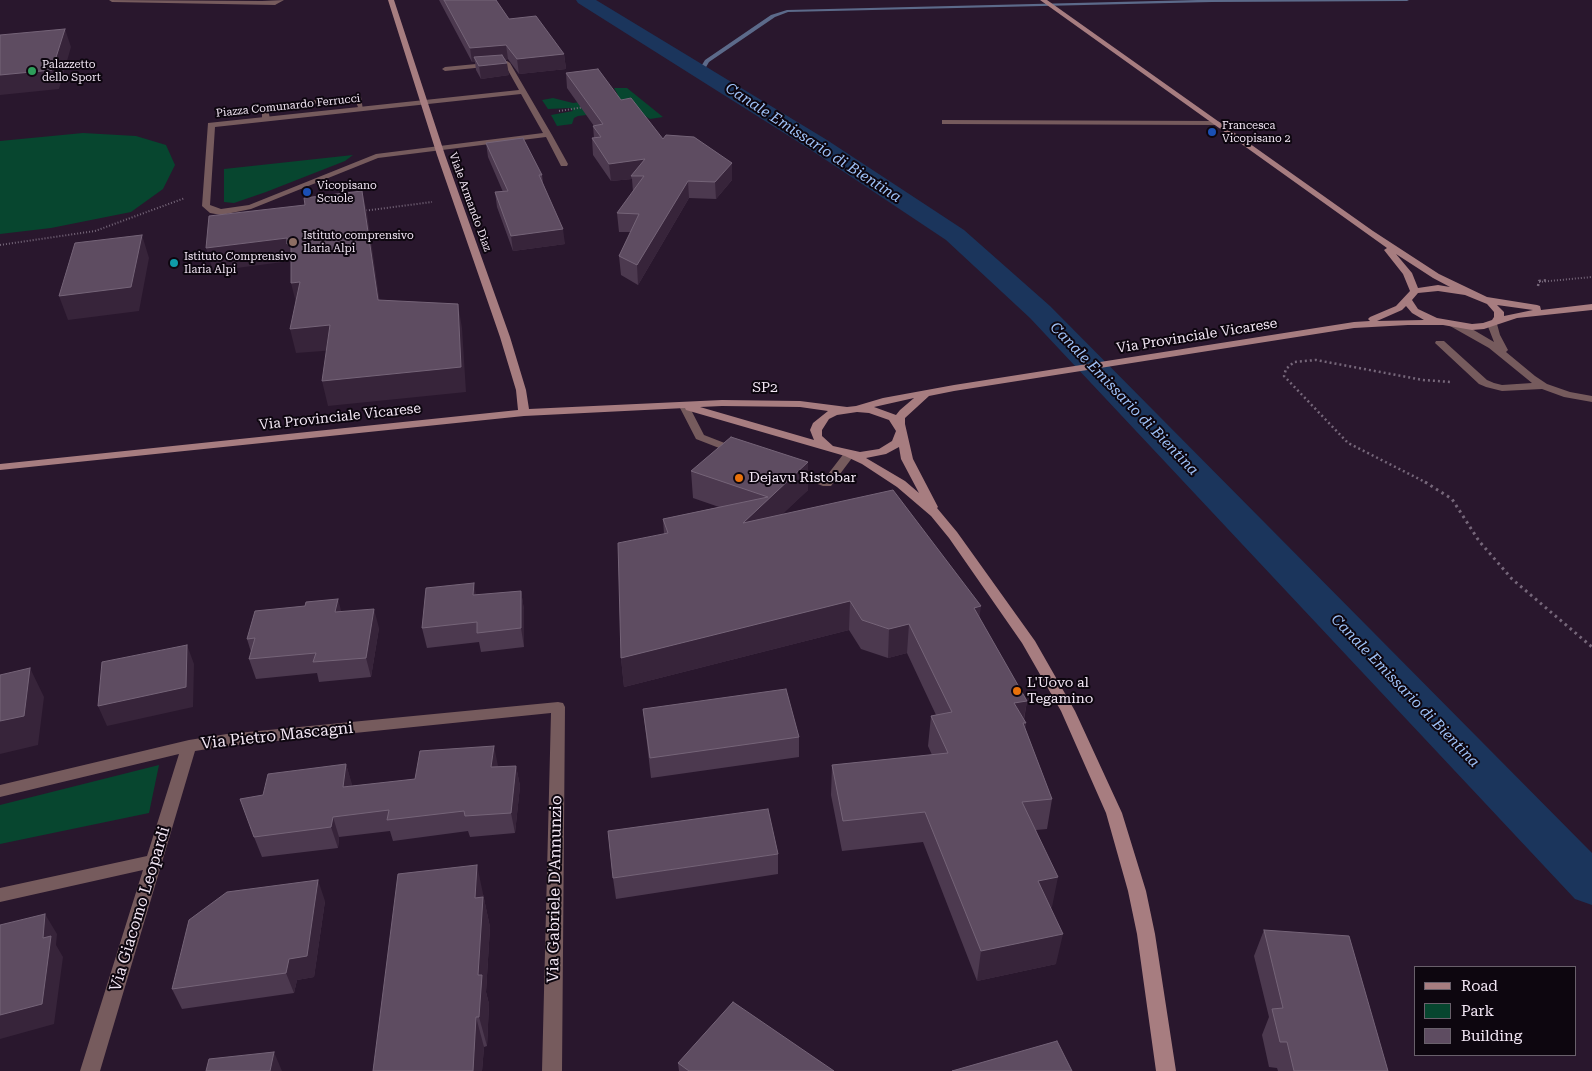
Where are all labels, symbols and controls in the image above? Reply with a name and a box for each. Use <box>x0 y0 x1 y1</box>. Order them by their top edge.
place label: Palazzetto dello Sport <box>42 58 101 84</box>
marker: Palazzetto dello Sport <box>26 65 38 77</box>
water label: Canale Emissario di Bientina <box>722 79 904 207</box>
street label: Piazza Comunardo Ferrucci <box>215 92 361 120</box>
place label: Francesca Vicopisano 2 <box>1222 119 1291 145</box>
marker: Francesca Vicopisano 2 <box>1206 126 1218 138</box>
street label: Viale Armando Diaz <box>446 151 494 253</box>
place label: Vicopisano Scuole <box>317 179 377 205</box>
marker: Vicopisano Scuole <box>301 186 313 198</box>
place label: Istituto comprensivo Ilaria Alpi <box>303 229 414 255</box>
marker: Istituto comprensivo Ilaria Alpi <box>287 236 299 248</box>
place label: Istituto Comprensivo Ilaria Alpi <box>184 250 297 276</box>
marker: Istituto Comprensivo Ilaria Alpi <box>168 257 180 269</box>
street label: Via Provinciale Vicarese <box>1115 315 1279 357</box>
water label: Canale Emissario di Bientina <box>1046 319 1202 479</box>
street label: SP2 <box>752 380 778 396</box>
street label: Via Provinciale Vicarese <box>258 400 422 434</box>
place label: Dejavu Ristobar <box>749 470 856 486</box>
marker: Dejavu Ristobar <box>733 472 745 484</box>
water label: Canale Emissario di Bientina <box>1327 611 1483 771</box>
place label: L'Uovo al Tegamino <box>1027 675 1093 708</box>
marker: L'Uovo al Tegamino <box>1011 685 1023 697</box>
street label: Via Pietro Mascagni <box>200 718 354 754</box>
street label: Via Gabriele D'Annunzio <box>544 795 566 983</box>
street label: Via Giacomo Leopardi <box>106 824 174 994</box>
legend <box>1414 966 1577 1056</box>
text: Road <box>1461 977 1498 995</box>
text: Park <box>1461 1002 1494 1020</box>
text: Building <box>1461 1027 1522 1045</box>

